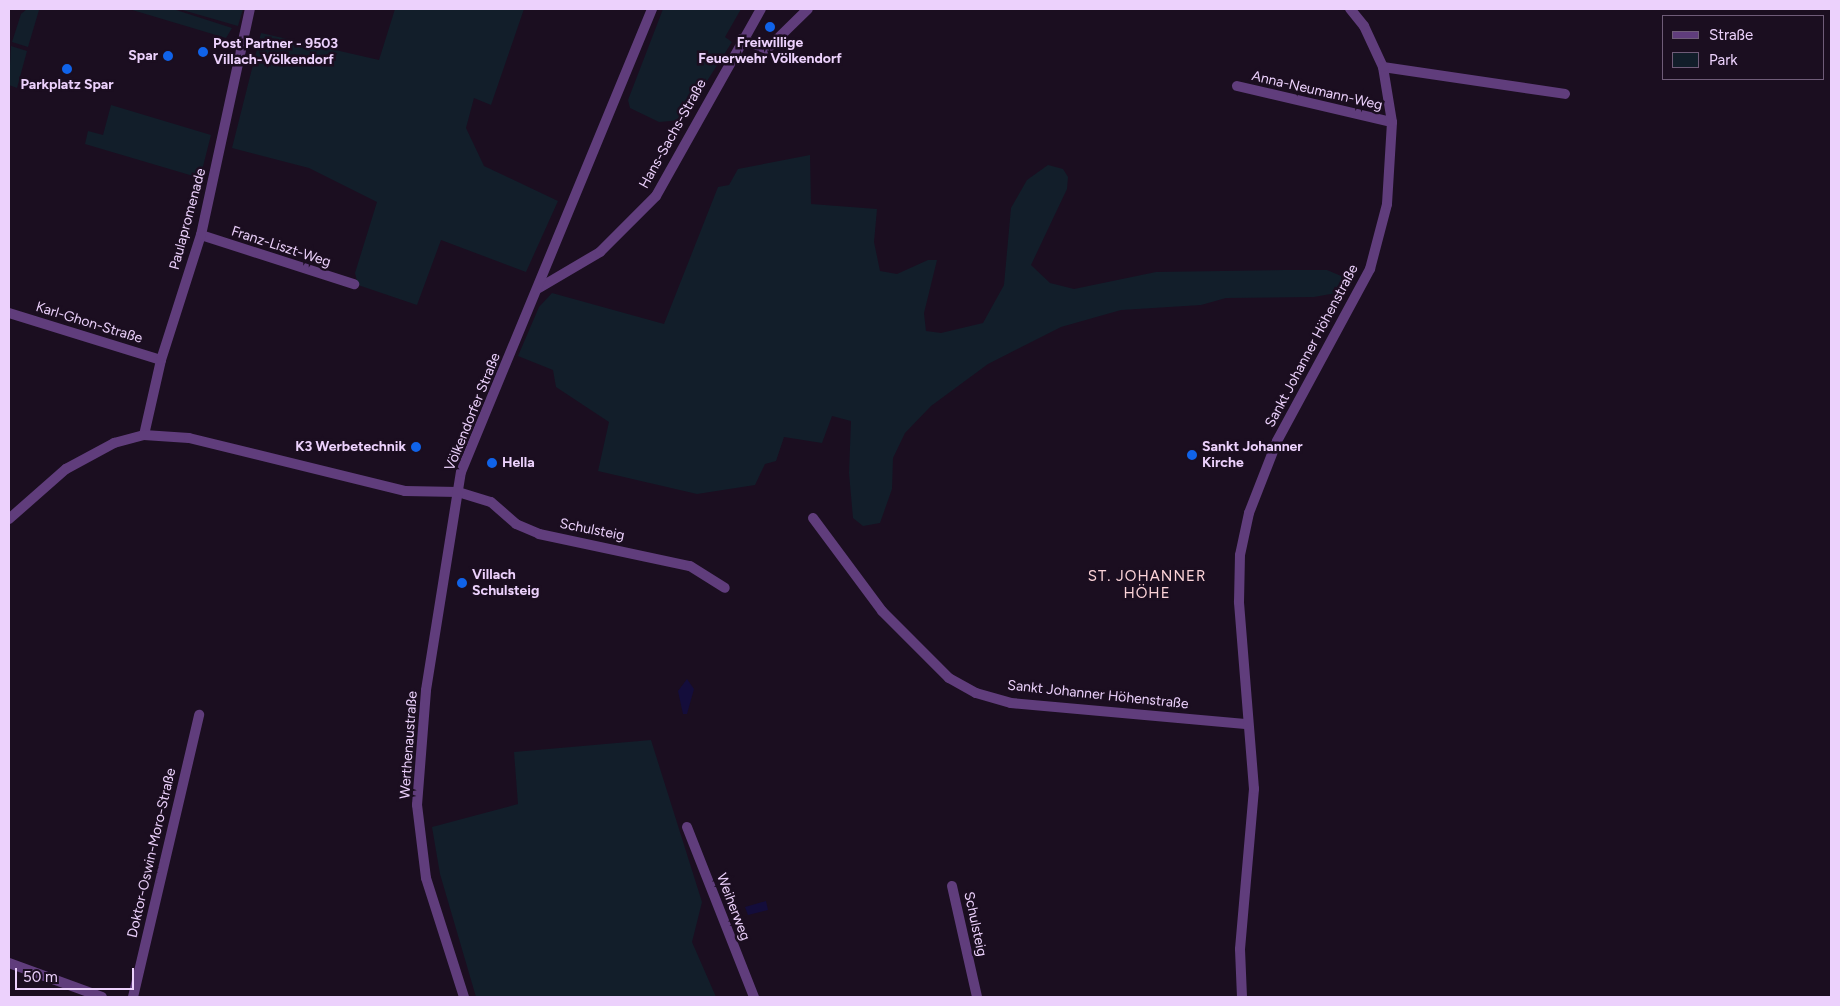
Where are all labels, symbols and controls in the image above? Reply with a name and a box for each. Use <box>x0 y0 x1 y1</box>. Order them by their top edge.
legend <box>1662 15 1825 80</box>
marker: Freiwillige Feuerwehr Völkendorf <box>764 21 776 33</box>
text: Straße <box>1709 26 1753 44</box>
place label: Freiwillige Feuerwehr Völkendorf <box>698 35 842 68</box>
place label: Post Partner - 9503 Villach-Völkendorf <box>213 36 338 68</box>
marker: Post Partner - 9503 Villach-Völkendorf <box>197 46 209 58</box>
place label: Spar <box>128 48 158 64</box>
marker: Spar <box>162 50 174 62</box>
text: Park <box>1709 51 1738 69</box>
marker: Parkplatz Spar <box>61 63 73 75</box>
street label: Anna-Neumann-Weg <box>1250 68 1384 114</box>
street label: Hans-Sachs-Straße <box>636 76 710 192</box>
place label: Parkplatz Spar <box>20 77 114 93</box>
street label: Paulapromenade <box>166 166 210 272</box>
street label: Franz-Liszt-Weg <box>229 223 333 271</box>
street label: Sankt Johanner Höhenstraße <box>1262 262 1362 430</box>
street label: Karl-Ghon-Straße <box>34 299 144 347</box>
street label: Völkendorfer Straße <box>442 351 504 473</box>
place label: K3 Werbetechnik <box>295 439 406 455</box>
place label: Sankt Johanner Kirche <box>1202 439 1303 472</box>
marker: K3 Werbetechnik <box>410 441 422 453</box>
marker: Sankt Johanner Kirche <box>1186 449 1198 461</box>
place label: Hella <box>502 455 535 471</box>
marker: Hella <box>486 457 498 469</box>
street label: Schulsteig <box>558 515 626 545</box>
place label: Villach Schulsteig <box>472 567 539 600</box>
district label: ST. JOHANNER HÖHE <box>1086 567 1208 602</box>
marker: Villach Schulsteig <box>456 577 468 589</box>
street label: Sankt Johanner Höhenstraße <box>1007 677 1189 713</box>
street label: Werthenaustraße <box>397 691 421 799</box>
street label: Doktor-Oswin-Moro-Straße <box>124 766 180 940</box>
street label: Weiherweg <box>713 871 753 943</box>
street label: Schulsteig <box>960 890 990 958</box>
scale bar <box>18 958 136 990</box>
text: 50 m <box>23 968 58 986</box>

